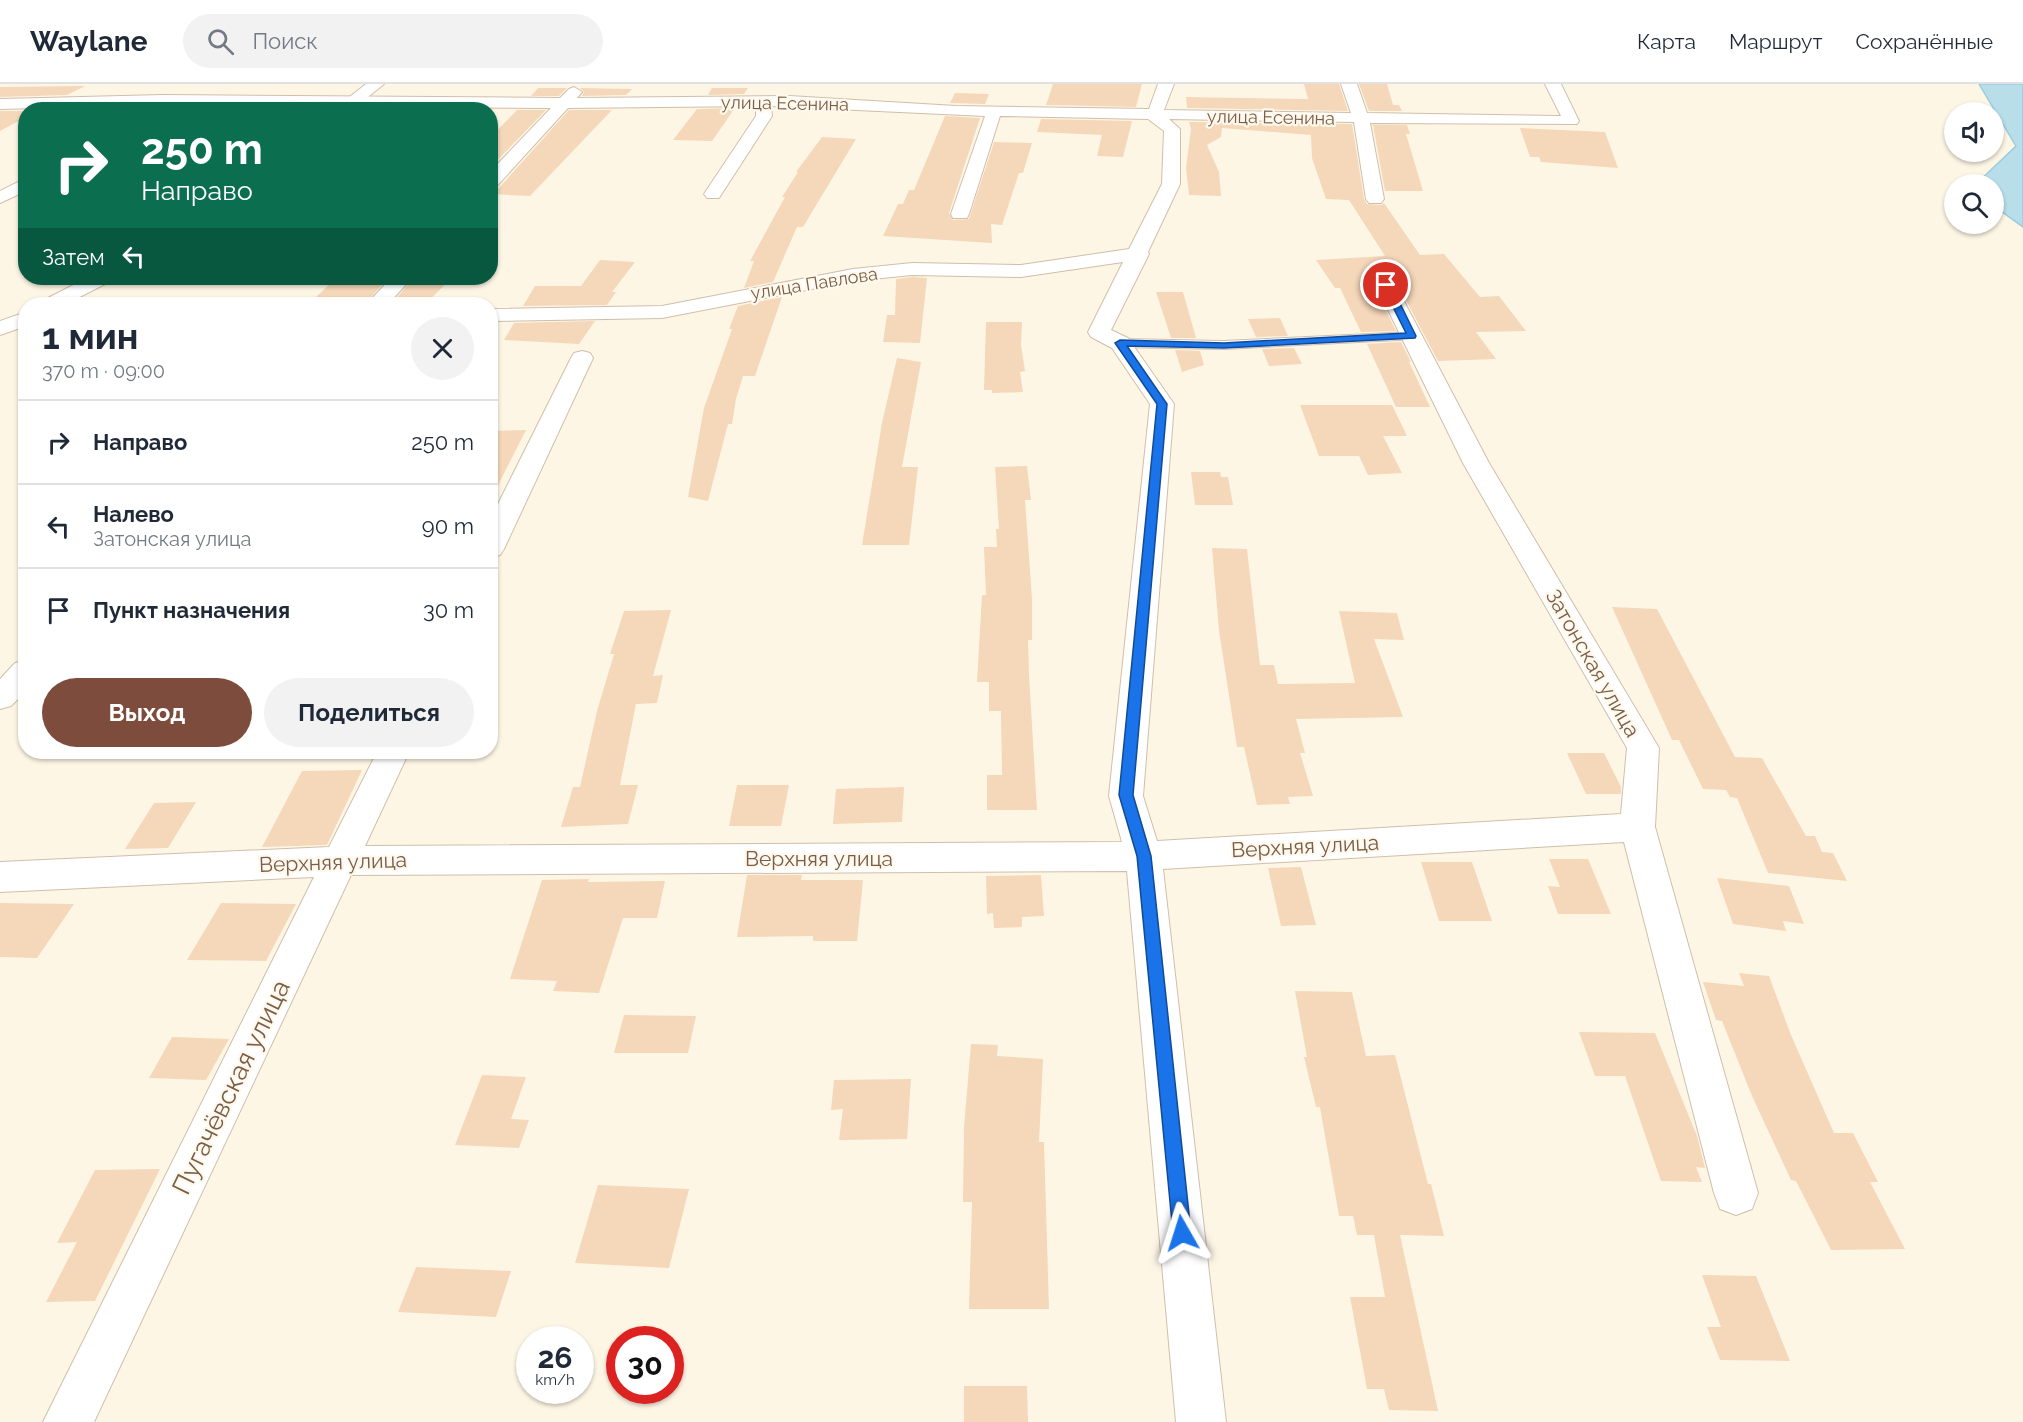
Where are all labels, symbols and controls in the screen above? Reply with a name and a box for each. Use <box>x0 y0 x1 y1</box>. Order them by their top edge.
search box <box>183 14 603 68</box>
text: Waylane <box>30 25 147 58</box>
icon: search <box>204 25 237 58</box>
text: Поиск <box>252 28 318 54</box>
text: Карта <box>1637 29 1696 54</box>
text: Маршрут <box>1729 29 1822 54</box>
text: Сохранённые <box>1855 29 1993 54</box>
street label: улица Есенина <box>721 91 849 115</box>
map controls <box>1944 102 2004 234</box>
button: sound <box>1944 102 2004 162</box>
street label: улица Есенина <box>1207 105 1335 129</box>
text: 250 m <box>141 125 263 174</box>
icon: right <box>42 126 120 204</box>
button: search <box>1944 174 2004 234</box>
text: Направо <box>141 175 253 206</box>
icon: left <box>117 240 150 273</box>
text: Затем <box>42 244 105 270</box>
pin <box>1360 259 1411 310</box>
street label: улица Павлова <box>749 263 879 303</box>
icon: arrive <box>1369 268 1402 301</box>
text: 1 мин <box>42 315 138 357</box>
button: close <box>411 317 474 380</box>
text: 370 m · 09:00 <box>42 359 165 383</box>
icon: right <box>42 426 75 459</box>
text: Направо <box>93 429 187 455</box>
text: 250 m <box>411 429 474 455</box>
text: Налево <box>93 501 174 527</box>
icon: left <box>42 510 75 543</box>
text: 90 m <box>422 513 474 539</box>
text: Затонская улица <box>93 527 251 551</box>
street label: Затонская улица <box>1541 585 1645 741</box>
icon: arrive <box>42 594 75 627</box>
text: Пункт назначения <box>93 597 290 623</box>
text: 30 m <box>423 597 474 623</box>
button: Выход <box>42 678 252 747</box>
button: Поделиться <box>264 678 474 747</box>
street label: Верхняя улица <box>1230 830 1380 862</box>
street label: Верхняя улица <box>745 846 893 871</box>
street label: Верхняя улица <box>259 847 407 877</box>
street label: Пугачёвская улица <box>166 975 296 1199</box>
position arrow <box>1150 1201 1214 1265</box>
speed limit sign: 30 <box>606 1326 684 1404</box>
text: 26 <box>537 1340 573 1375</box>
text: km/h <box>535 1371 575 1389</box>

